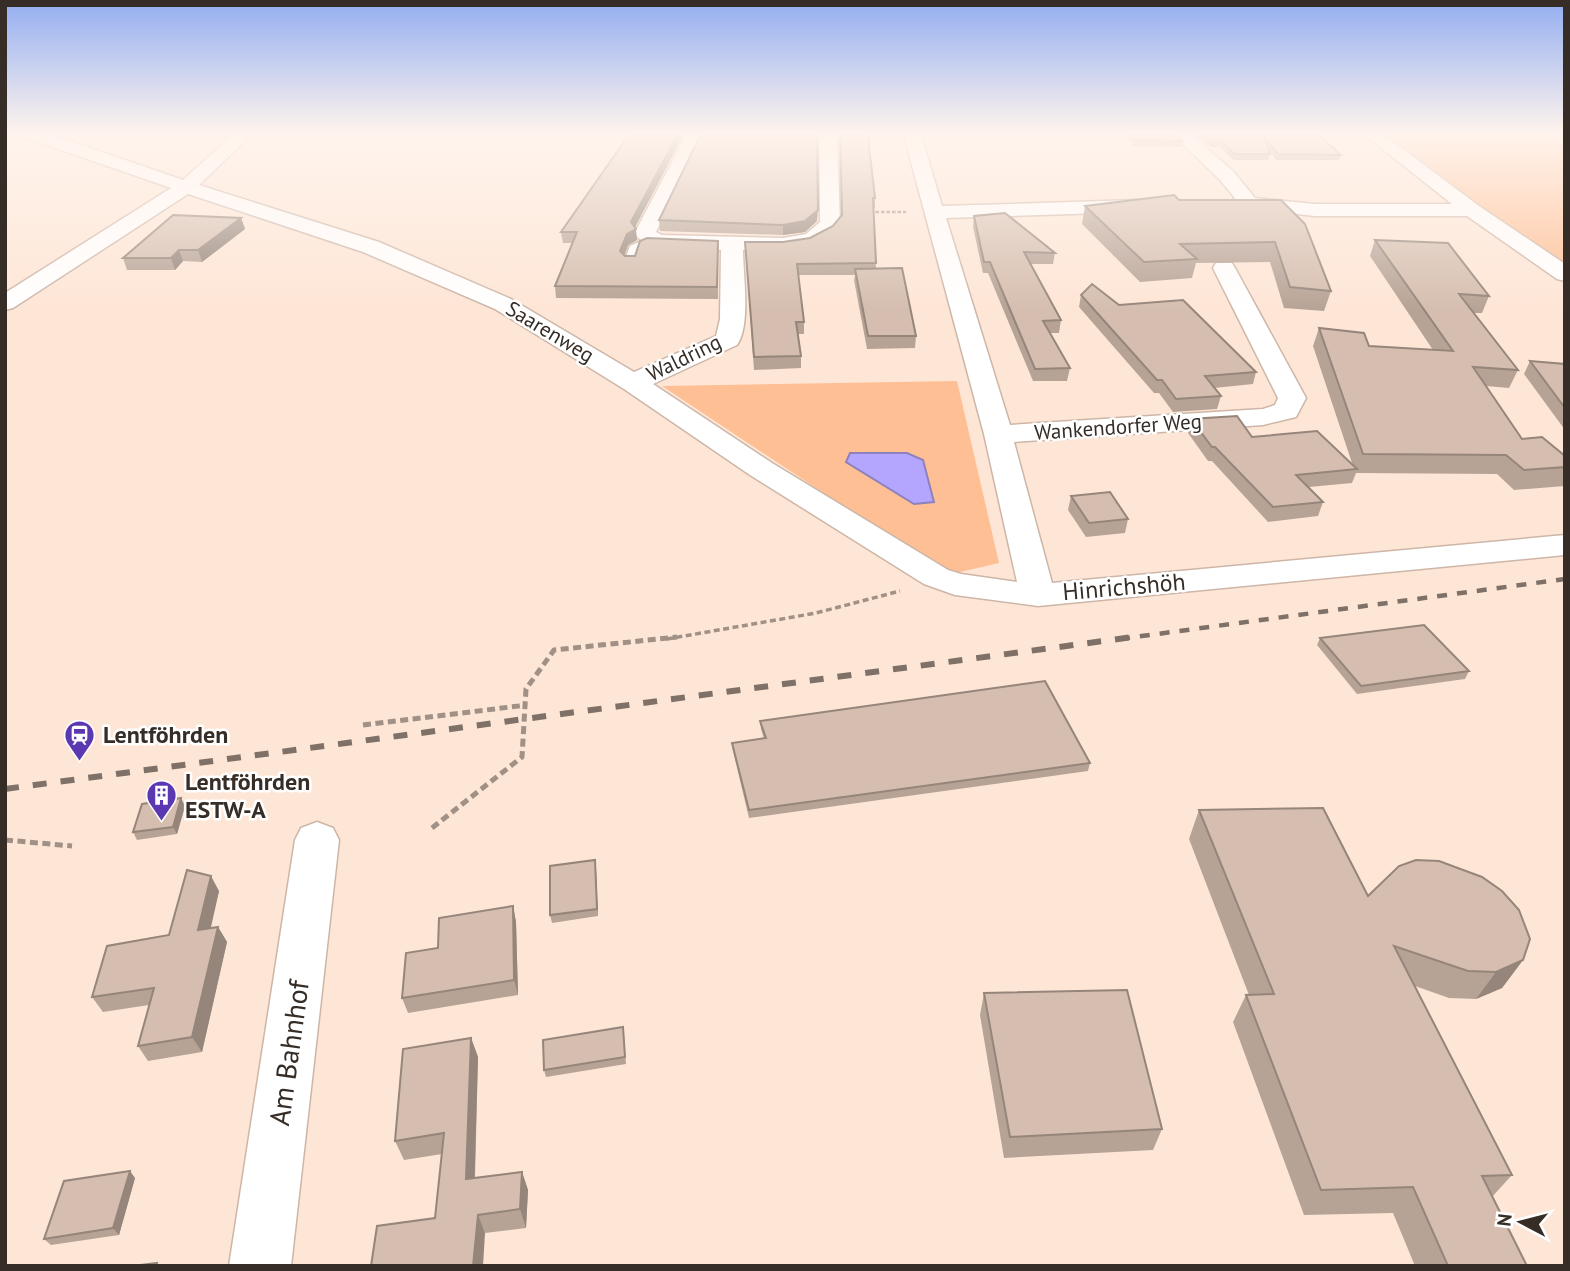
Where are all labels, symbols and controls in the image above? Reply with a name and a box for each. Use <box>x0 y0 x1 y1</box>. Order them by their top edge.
street label: Saarenweg <box>501 295 599 368</box>
street label: Waldring <box>642 328 726 387</box>
street label: Wankendorfer Weg <box>1033 407 1203 446</box>
street label: Hinrichshöh <box>1061 566 1187 607</box>
station icon: Lentföhrden <box>63 718 97 762</box>
place label: Lentföhrden <box>103 719 228 750</box>
place label: Lentföhrden ESTW-A <box>185 766 310 825</box>
building icon: Lentföhrden ESTW-A <box>145 779 179 823</box>
street label: Am Bahnhof <box>260 977 317 1128</box>
north arrow <box>1486 1187 1556 1257</box>
text: N <box>1491 1212 1517 1228</box>

